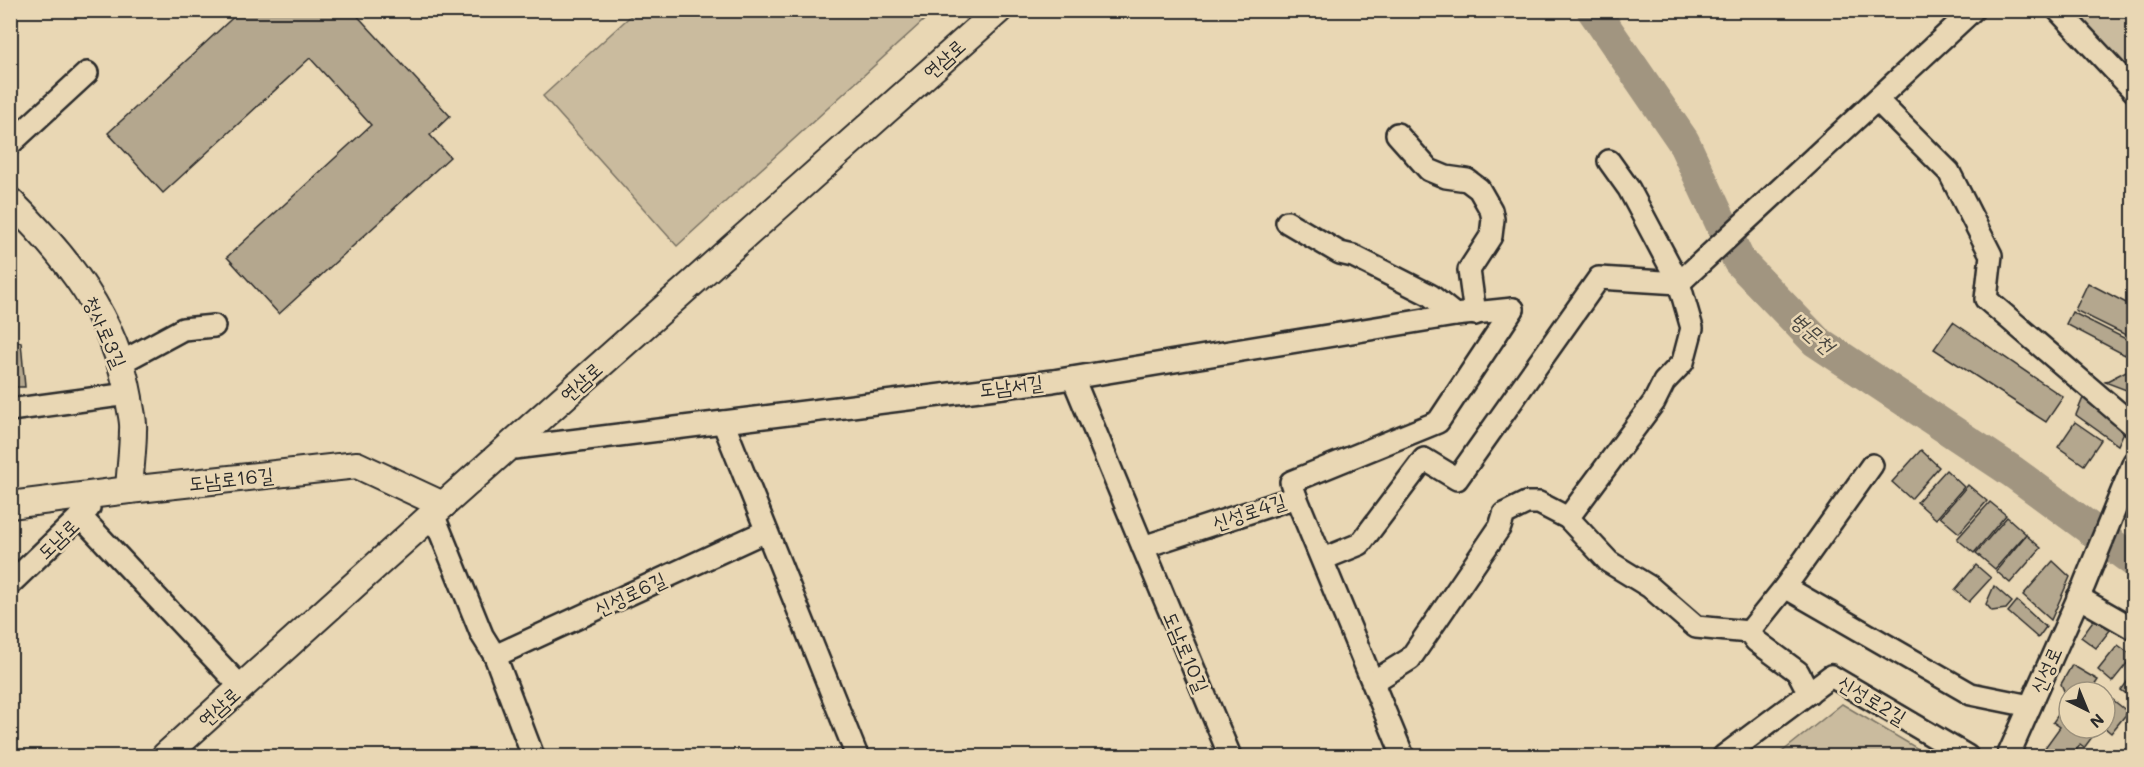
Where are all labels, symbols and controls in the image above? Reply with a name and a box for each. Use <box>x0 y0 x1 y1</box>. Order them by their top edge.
street label: 연삼로 <box>917 32 970 84</box>
street label: 청사로3길 <box>79 292 133 372</box>
water label: 병문천 <box>1785 305 1843 360</box>
street label: 연삼로 <box>554 355 607 407</box>
street label: 도남서길 <box>977 368 1044 402</box>
street label: 도남로16길 <box>187 461 275 495</box>
street label: 신성로4길 <box>1208 487 1289 535</box>
street label: 도남로 <box>31 512 84 564</box>
street label: 신성로6길 <box>589 565 670 621</box>
street label: 도남로10길 <box>1158 607 1216 696</box>
street label: 신성로 <box>2023 642 2067 697</box>
street label: 신성로2길 <box>1833 669 1912 730</box>
street label: 연삼로 <box>192 680 245 732</box>
north arrow <box>2057 680 2117 740</box>
text: N <box>2086 710 2109 733</box>

